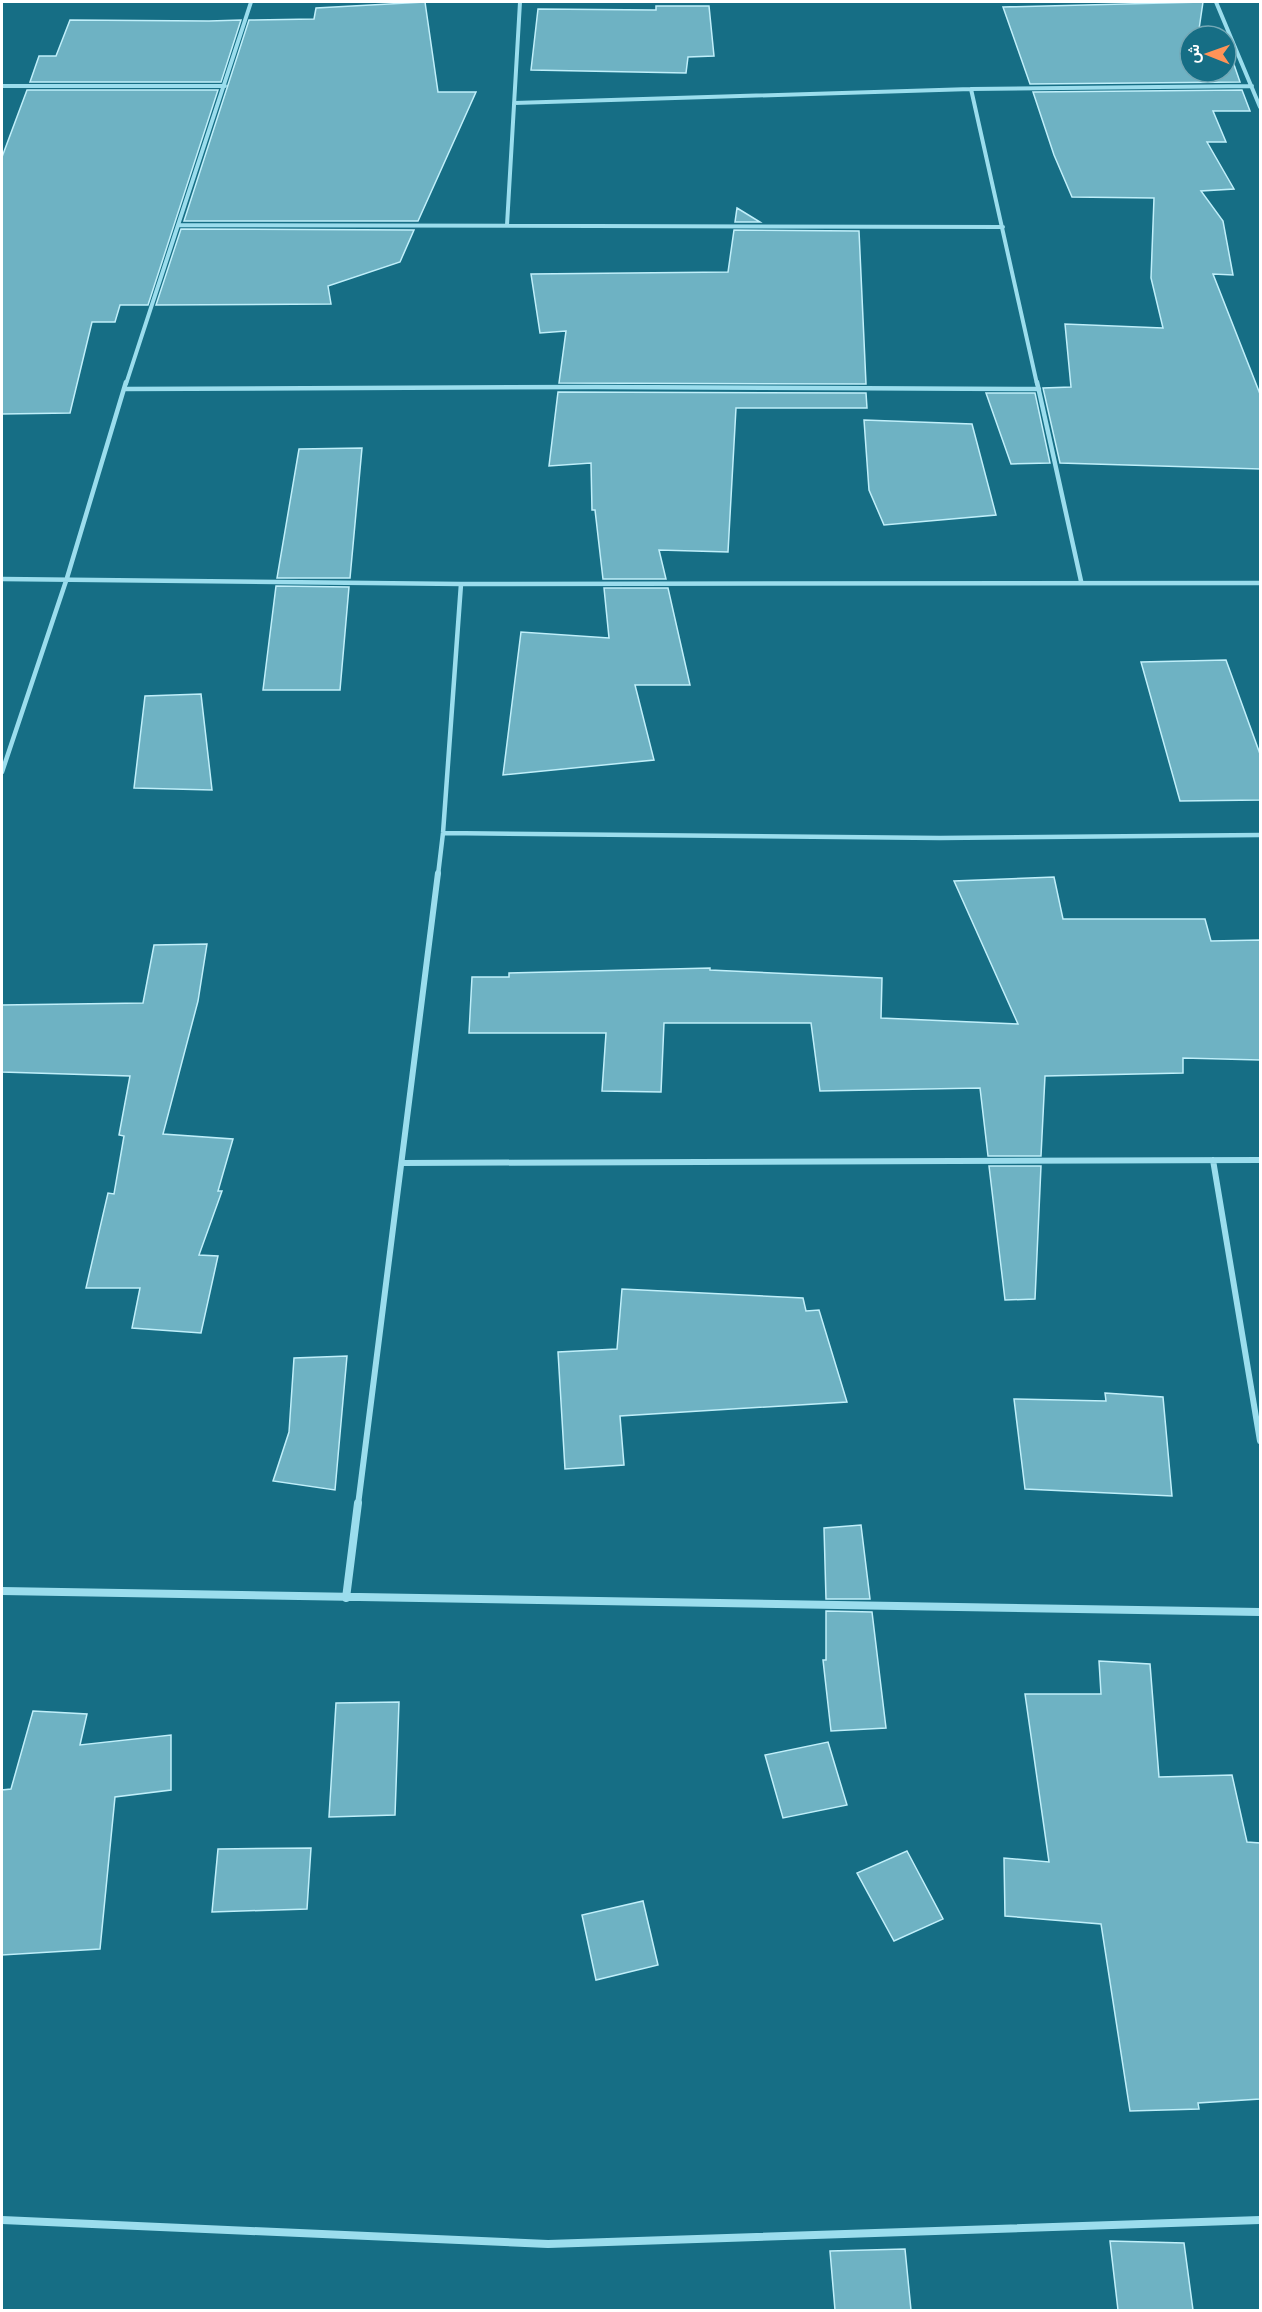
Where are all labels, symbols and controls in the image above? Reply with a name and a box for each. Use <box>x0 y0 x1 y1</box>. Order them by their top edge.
north arrow <box>1178 24 1238 84</box>
text: ش <box>1184 44 1203 64</box>

